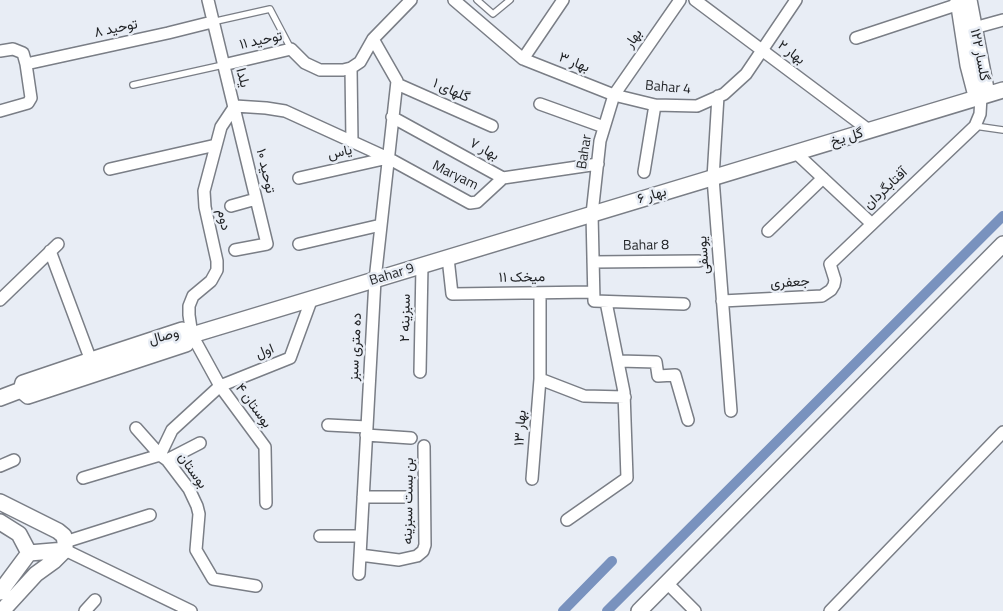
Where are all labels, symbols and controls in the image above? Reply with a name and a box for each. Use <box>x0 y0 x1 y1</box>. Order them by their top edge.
street label: توحید ۸ <box>93 16 139 42</box>
street label: بهار <box>622 26 646 52</box>
street label: توحید ۱۱ <box>238 28 284 54</box>
street label: گلسار ۱۲۲ <box>966 28 992 82</box>
street label: بهار ۲ <box>774 37 808 69</box>
street label: بهار ۳ <box>556 49 592 77</box>
street label: یلدا <box>231 66 253 90</box>
street label: گلهای ۱ <box>430 76 472 106</box>
street label: Bahar 4 <box>644 78 692 98</box>
street label: گل یخ <box>829 125 865 151</box>
street label: Bahar <box>574 133 596 171</box>
street label: بهار ۷ <box>466 135 502 165</box>
street label: یاس <box>326 142 354 164</box>
street label: توحید ۱۰ <box>252 147 278 195</box>
street label: Maryam <box>429 158 481 194</box>
street label: آفتابگردان <box>861 165 911 213</box>
street label: بهار ۶ <box>635 184 669 208</box>
street label: دوم <box>213 208 233 232</box>
street label: یوسفی <box>694 235 714 275</box>
street label: Bahar 8 <box>623 237 669 255</box>
street label: Bahar 9 <box>368 260 416 290</box>
street label: میخک ۱۱ <box>499 269 545 287</box>
street label: جعفری <box>770 274 810 292</box>
street label: سبزینه ۲ <box>397 294 415 342</box>
street label: ده متری سبز <box>346 312 366 382</box>
street label: وصال <box>147 325 181 349</box>
street label: اول <box>253 341 277 363</box>
street label: بوستان ۴ <box>231 380 275 432</box>
street label: بهار ۱۳ <box>511 410 531 446</box>
street label: بوستان <box>174 450 210 492</box>
street label: بن بست سبزینه <box>400 457 418 545</box>

